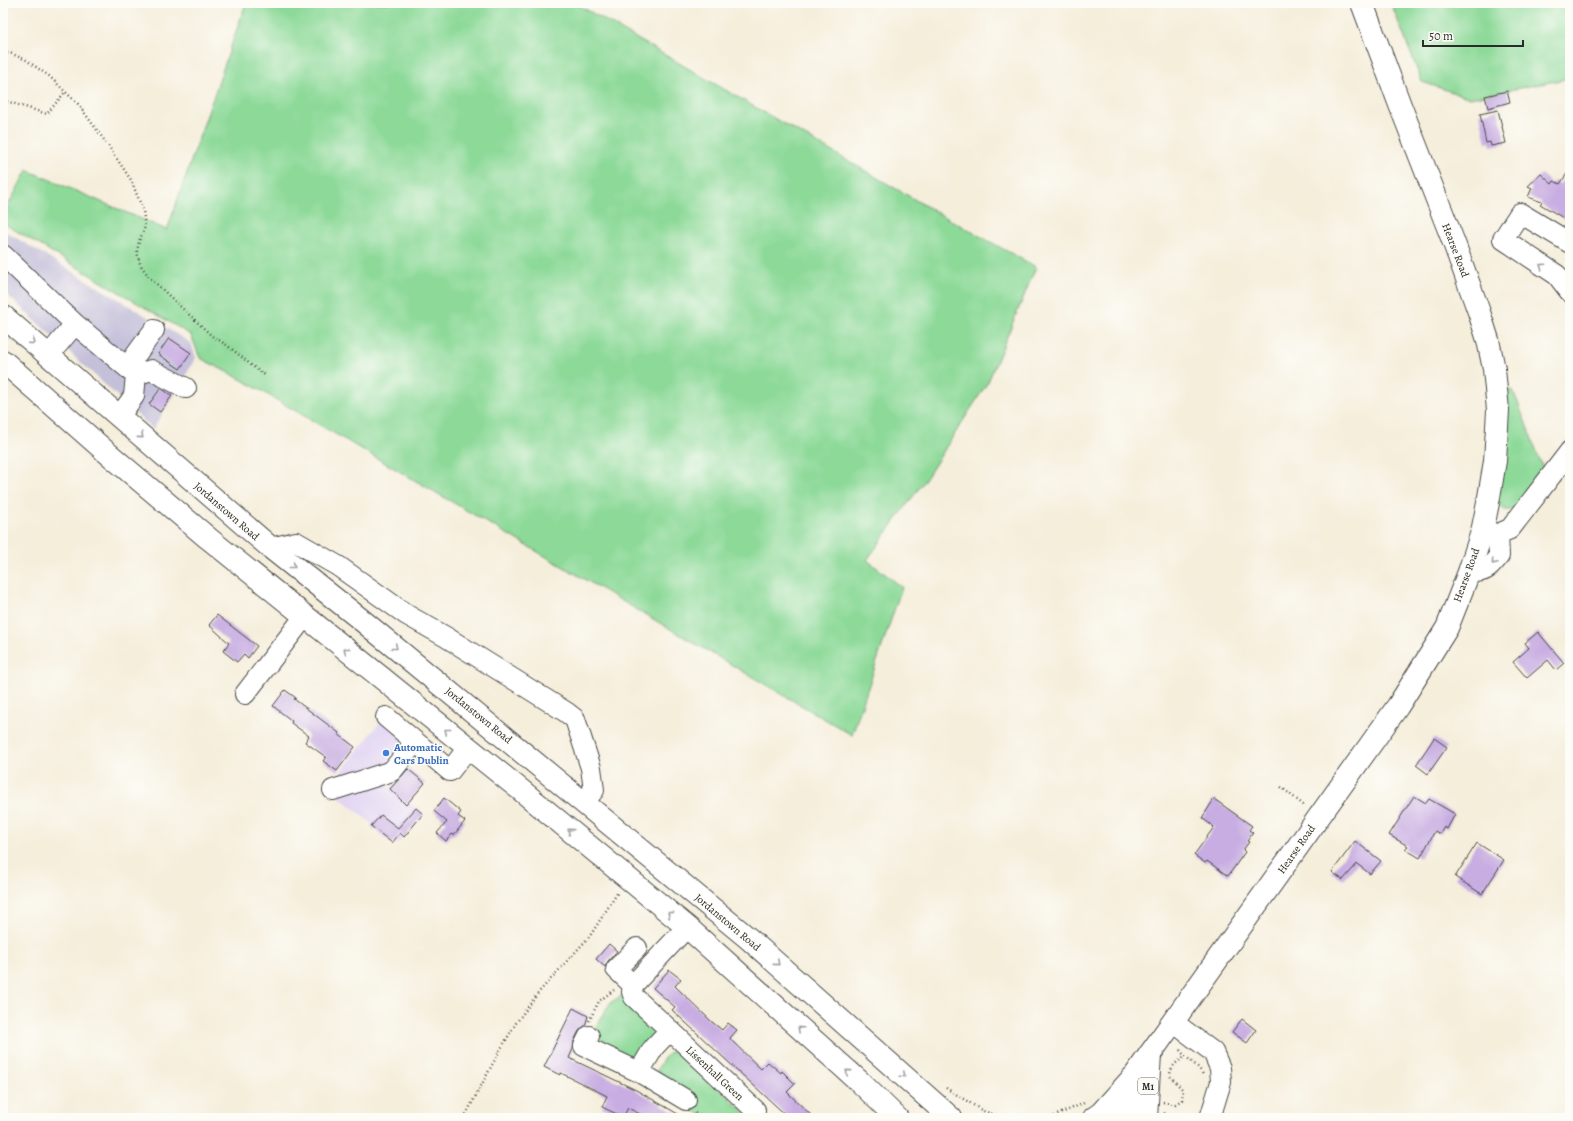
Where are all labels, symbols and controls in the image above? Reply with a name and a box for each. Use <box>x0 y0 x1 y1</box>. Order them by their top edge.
scale bar <box>1423 22 1523 48</box>
text: 50 m <box>1429 28 1453 44</box>
street label: Hearse Road <box>1438 221 1473 279</box>
one-way arrow <box>1540 264 1547 271</box>
one-way arrow <box>27 337 35 345</box>
one-way arrow <box>136 431 144 438</box>
street label: Jordanstown Road <box>191 479 263 544</box>
street label: Hearse Road <box>1450 546 1483 604</box>
one-way arrow <box>1491 557 1499 565</box>
one-way arrow <box>289 561 296 568</box>
one-way arrow <box>390 642 398 649</box>
one-way arrow <box>344 647 351 654</box>
street label: Jordanstown Road <box>442 684 515 747</box>
one-way arrow <box>445 729 452 736</box>
place label: Automatic Cars Dublin <box>393 740 449 768</box>
marker: Automatic Cars Dublin <box>381 748 391 758</box>
street label: Hearse Road <box>1274 822 1319 877</box>
one-way arrow <box>567 829 574 836</box>
street label: Jordanstown Road <box>691 890 764 955</box>
one-way arrow <box>668 911 675 918</box>
one-way arrow <box>772 959 780 966</box>
one-way arrow <box>797 1026 805 1033</box>
street label: Lissenhall Green <box>682 1043 747 1104</box>
one-way arrow <box>846 1069 853 1076</box>
one-way arrow <box>898 1070 906 1078</box>
road number: M1 <box>1138 1078 1158 1094</box>

